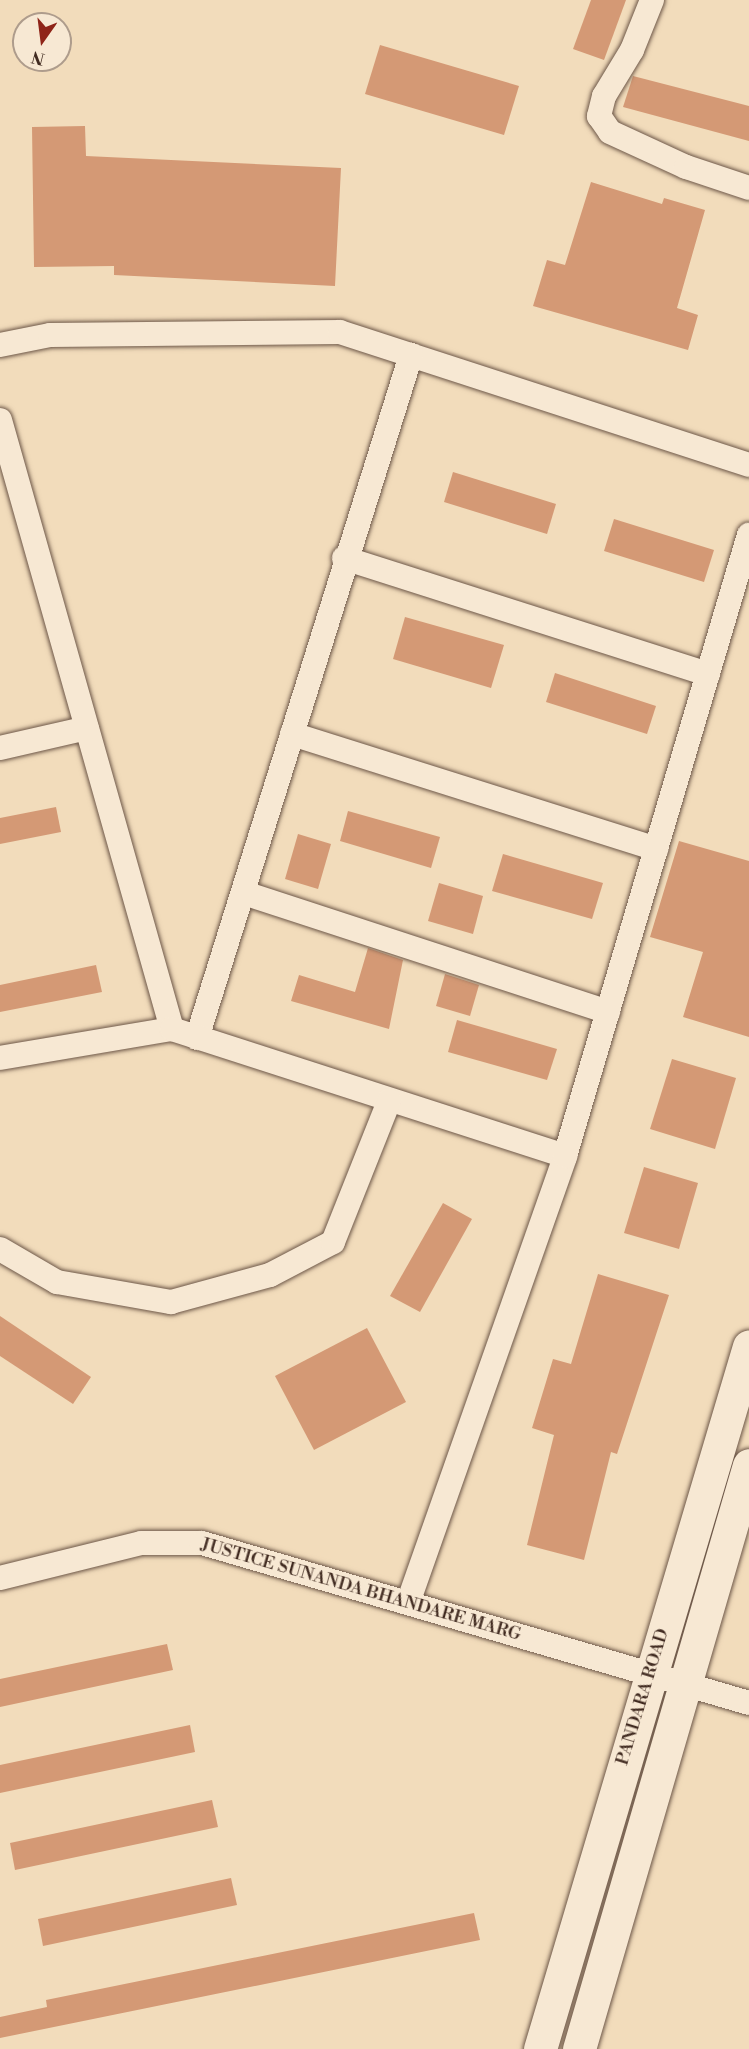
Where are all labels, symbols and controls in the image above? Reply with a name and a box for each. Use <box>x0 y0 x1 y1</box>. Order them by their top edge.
north arrow <box>12 12 72 72</box>
text: N <box>30 46 47 69</box>
street label: JUSTICE SUNANDA BHANDARE MARG <box>199 1534 523 1646</box>
street label: PANDARA ROAD <box>612 1626 674 1768</box>

